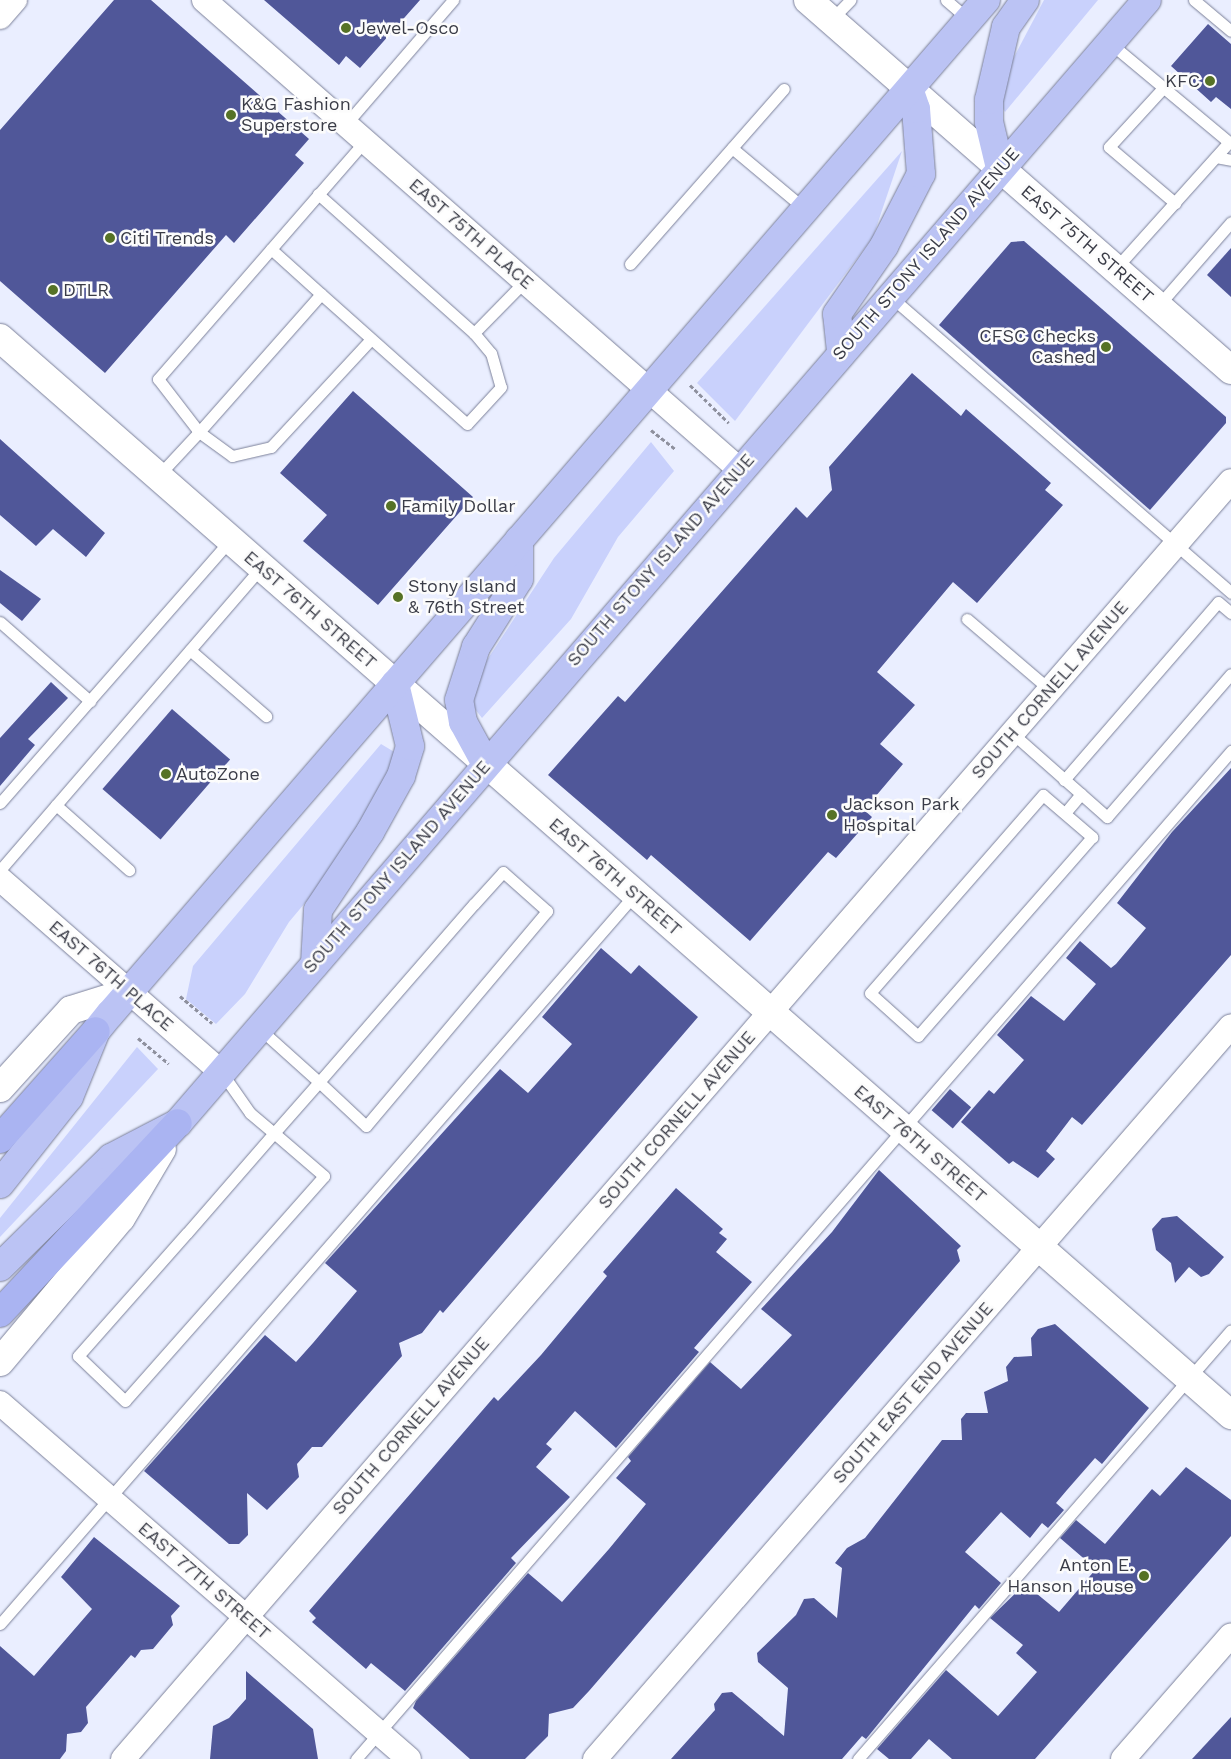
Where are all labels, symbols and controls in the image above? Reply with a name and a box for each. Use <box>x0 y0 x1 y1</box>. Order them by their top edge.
place label: Jewel-Osco <box>356 17 459 39</box>
marker: Jewel-Osco <box>340 22 352 34</box>
place label: KFC <box>1165 70 1200 92</box>
marker: KFC <box>1204 75 1216 87</box>
place label: K&G Fashion Superstore <box>241 94 351 136</box>
marker: K&G Fashion Superstore <box>225 109 237 121</box>
street label: SOUTH STONY ISLAND AVENUE <box>827 143 1025 365</box>
street label: EAST 75TH PLACE <box>404 174 538 294</box>
street label: EAST 75TH STREET <box>1016 180 1158 308</box>
place label: Citi Trends <box>120 227 215 249</box>
marker: Citi Trends <box>104 232 116 244</box>
place label: DTLR <box>63 279 109 301</box>
marker: DTLR <box>47 284 59 296</box>
place label: CFSC Checks Cashed <box>979 326 1096 368</box>
marker: CFSC Checks Cashed <box>1100 341 1112 353</box>
street label: SOUTH STONY ISLAND AVENUE <box>562 449 760 671</box>
place label: Family Dollar <box>401 495 516 517</box>
marker: Family Dollar <box>385 500 397 512</box>
street label: EAST 76TH STREET <box>239 546 381 674</box>
place label: Stony Island & 76th Street <box>408 576 525 618</box>
marker: Stony Island & 76th Street <box>392 591 404 603</box>
street label: SOUTH CORNELL AVENUE <box>967 596 1133 784</box>
street label: SOUTH STONY ISLAND AVENUE <box>298 756 496 978</box>
place label: AutoZone <box>176 763 260 785</box>
marker: AutoZone <box>160 768 172 780</box>
place label: Jackson Park Hospital <box>843 794 959 836</box>
marker: Jackson Park Hospital <box>825 808 839 822</box>
street label: EAST 76TH STREET <box>544 813 686 941</box>
street label: EAST 76TH PLACE <box>44 916 178 1036</box>
street label: SOUTH CORNELL AVENUE <box>594 1026 760 1214</box>
street label: EAST 76TH STREET <box>849 1080 991 1208</box>
street label: SOUTH EAST END AVENUE <box>828 1297 998 1489</box>
street label: SOUTH CORNELL AVENUE <box>328 1332 494 1520</box>
street label: EAST 77TH STREET <box>133 1517 275 1645</box>
place label: Anton E. Hanson House <box>1007 1555 1134 1598</box>
marker: Anton E. Hanson House <box>1138 1570 1150 1582</box>

